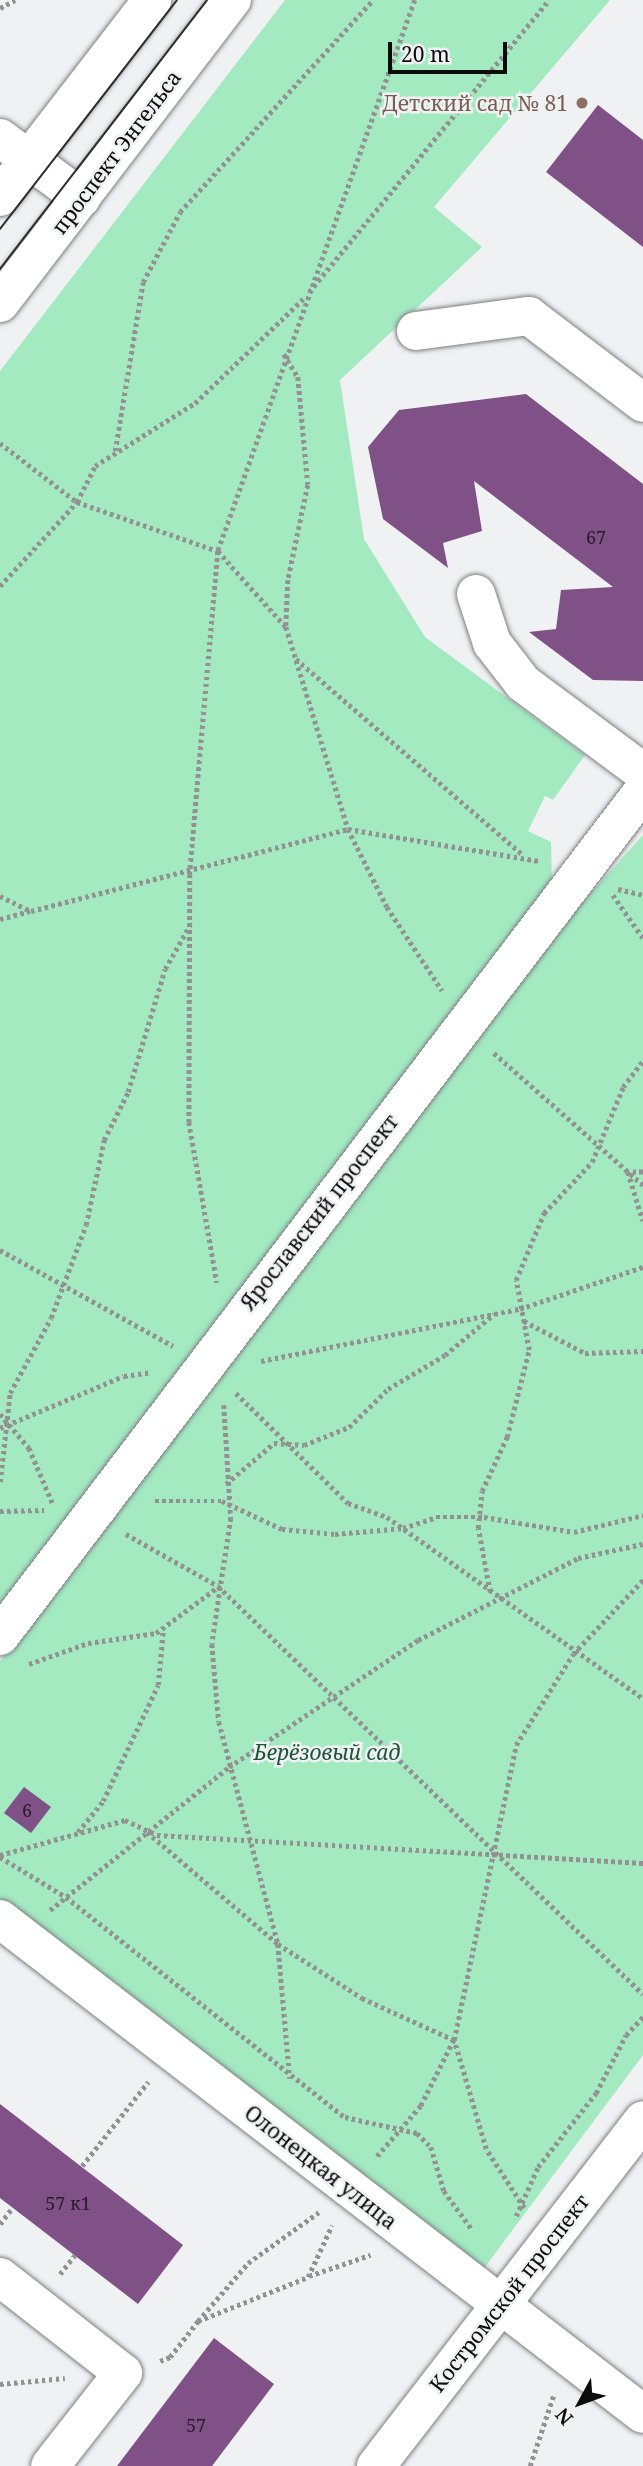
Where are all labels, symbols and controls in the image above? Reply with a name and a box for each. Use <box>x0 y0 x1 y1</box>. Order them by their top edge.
scale bar <box>391 28 510 72</box>
text: 20 m <box>401 40 450 68</box>
street label: проспект Энгельса <box>46 65 186 239</box>
place label: Детский сад № 81 <box>382 90 568 116</box>
marker: Детский сад № 81 <box>574 95 590 111</box>
house number: 67 <box>586 526 606 548</box>
street label: Ярославский проспект <box>235 1109 403 1315</box>
park label: Берёзовый сад <box>254 1739 400 1765</box>
house number: 6 <box>22 1799 32 1821</box>
street label: Олонецкая улица <box>240 2100 402 2234</box>
street label: Костромской проспект <box>424 2189 594 2397</box>
house number: 57 к1 <box>45 2192 91 2214</box>
north arrow <box>545 2368 615 2438</box>
text: N <box>549 2403 579 2431</box>
house number: 57 <box>186 2414 206 2436</box>

